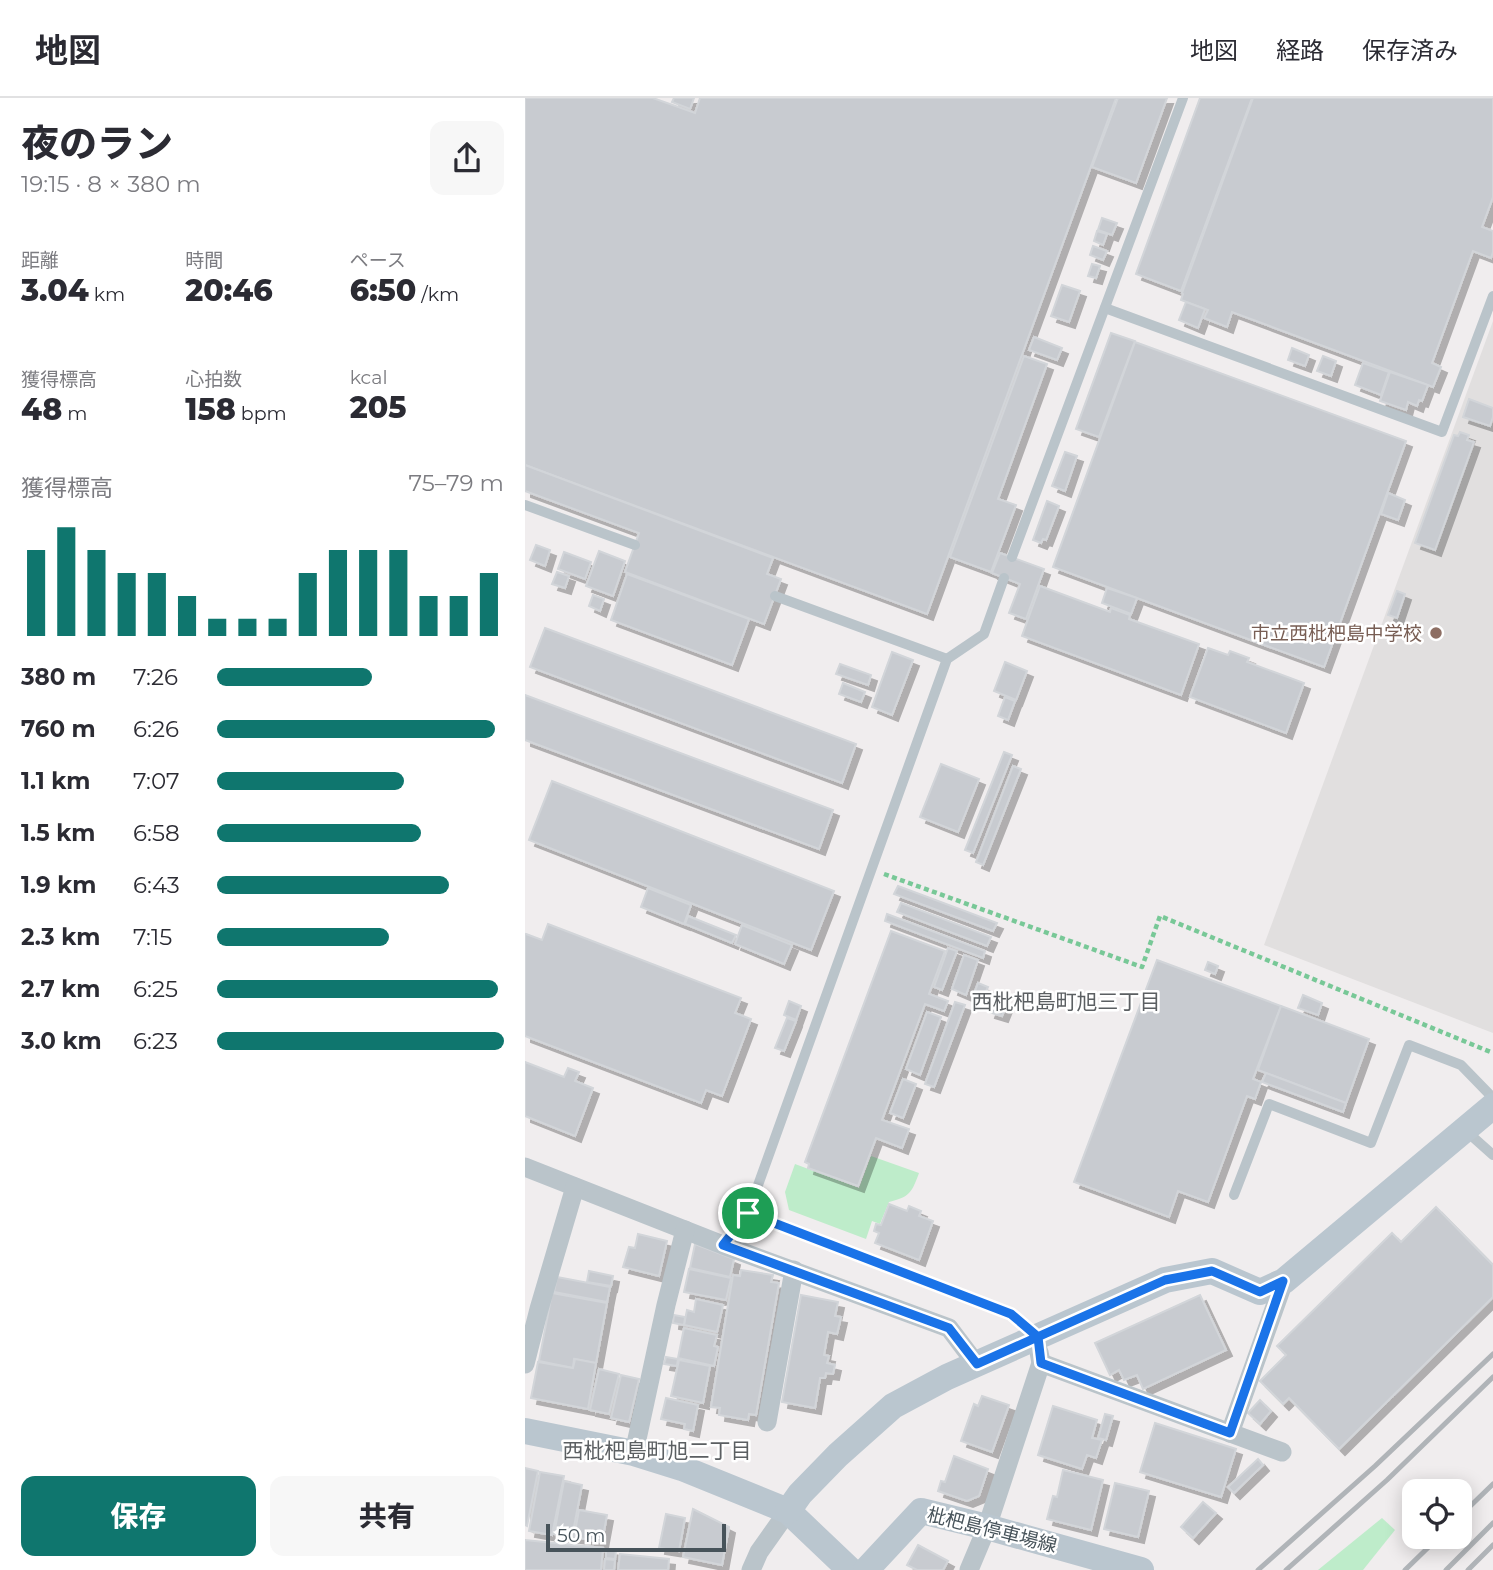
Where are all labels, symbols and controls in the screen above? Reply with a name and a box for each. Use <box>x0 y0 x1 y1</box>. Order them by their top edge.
text: 地図 <box>35 30 101 70</box>
text: 地図 <box>1190 36 1238 65</box>
text: 経路 <box>1276 36 1324 65</box>
text: 保存済み <box>1362 36 1458 65</box>
text: 夜のラン <box>21 120 173 167</box>
button: share <box>430 121 504 195</box>
text: 19:15 · 8 × 380 m <box>21 170 201 198</box>
text: 距離 <box>21 249 59 272</box>
text: 時間 <box>185 249 223 272</box>
text: ペース <box>350 249 406 272</box>
text: 3.04 <box>21 272 89 309</box>
text: 20:46 <box>185 272 273 309</box>
text: 6:50 <box>350 272 416 309</box>
text: km <box>89 283 125 306</box>
text: /km <box>416 283 459 306</box>
text: kcal <box>350 366 388 389</box>
text: 獲得標高 <box>21 368 97 391</box>
text: 心拍数 <box>185 368 242 391</box>
text: 205 <box>350 389 406 426</box>
text: 48 <box>21 391 62 428</box>
text: 158 <box>185 391 236 428</box>
text: m <box>62 402 88 425</box>
text: bpm <box>236 402 287 425</box>
text: 75–79 m <box>409 469 504 497</box>
text: 獲得標高 <box>21 474 113 502</box>
place label: 市立西枇杷島中学校 <box>1251 622 1422 645</box>
marker: 市立西枇杷島中学校 <box>1428 625 1444 641</box>
text: 380 m <box>21 663 96 691</box>
text: 7:26 <box>133 663 178 691</box>
text: 760 m <box>21 715 96 743</box>
text: 6:26 <box>133 715 179 743</box>
text: 1.1 km <box>21 767 90 795</box>
text: 7:07 <box>133 767 180 795</box>
text: 1.5 km <box>21 819 95 847</box>
text: 6:58 <box>133 819 180 847</box>
text: 1.9 km <box>21 871 96 899</box>
text: 6:43 <box>133 871 180 899</box>
text: 2.3 km <box>21 923 100 951</box>
text: 7:15 <box>133 923 172 951</box>
text: 2.7 km <box>21 975 100 1003</box>
text: 6:25 <box>133 975 178 1003</box>
district label: 西枇杷島町旭三丁目 <box>972 989 1161 1014</box>
text: 3.0 km <box>21 1027 102 1055</box>
text: 6:23 <box>133 1027 178 1055</box>
pin <box>718 1183 778 1243</box>
icon: arrive <box>729 1194 767 1232</box>
district label: 西枇杷島町旭二丁目 <box>563 1438 752 1463</box>
button: 保存 <box>21 1476 256 1556</box>
button: 共有 <box>270 1476 504 1556</box>
map controls <box>1402 1479 1472 1549</box>
button: locate <box>1402 1479 1472 1549</box>
street label: 枇杷島停車場線 <box>925 1503 1059 1557</box>
scale bar <box>546 1521 726 1553</box>
text: 50 m <box>557 1524 605 1547</box>

